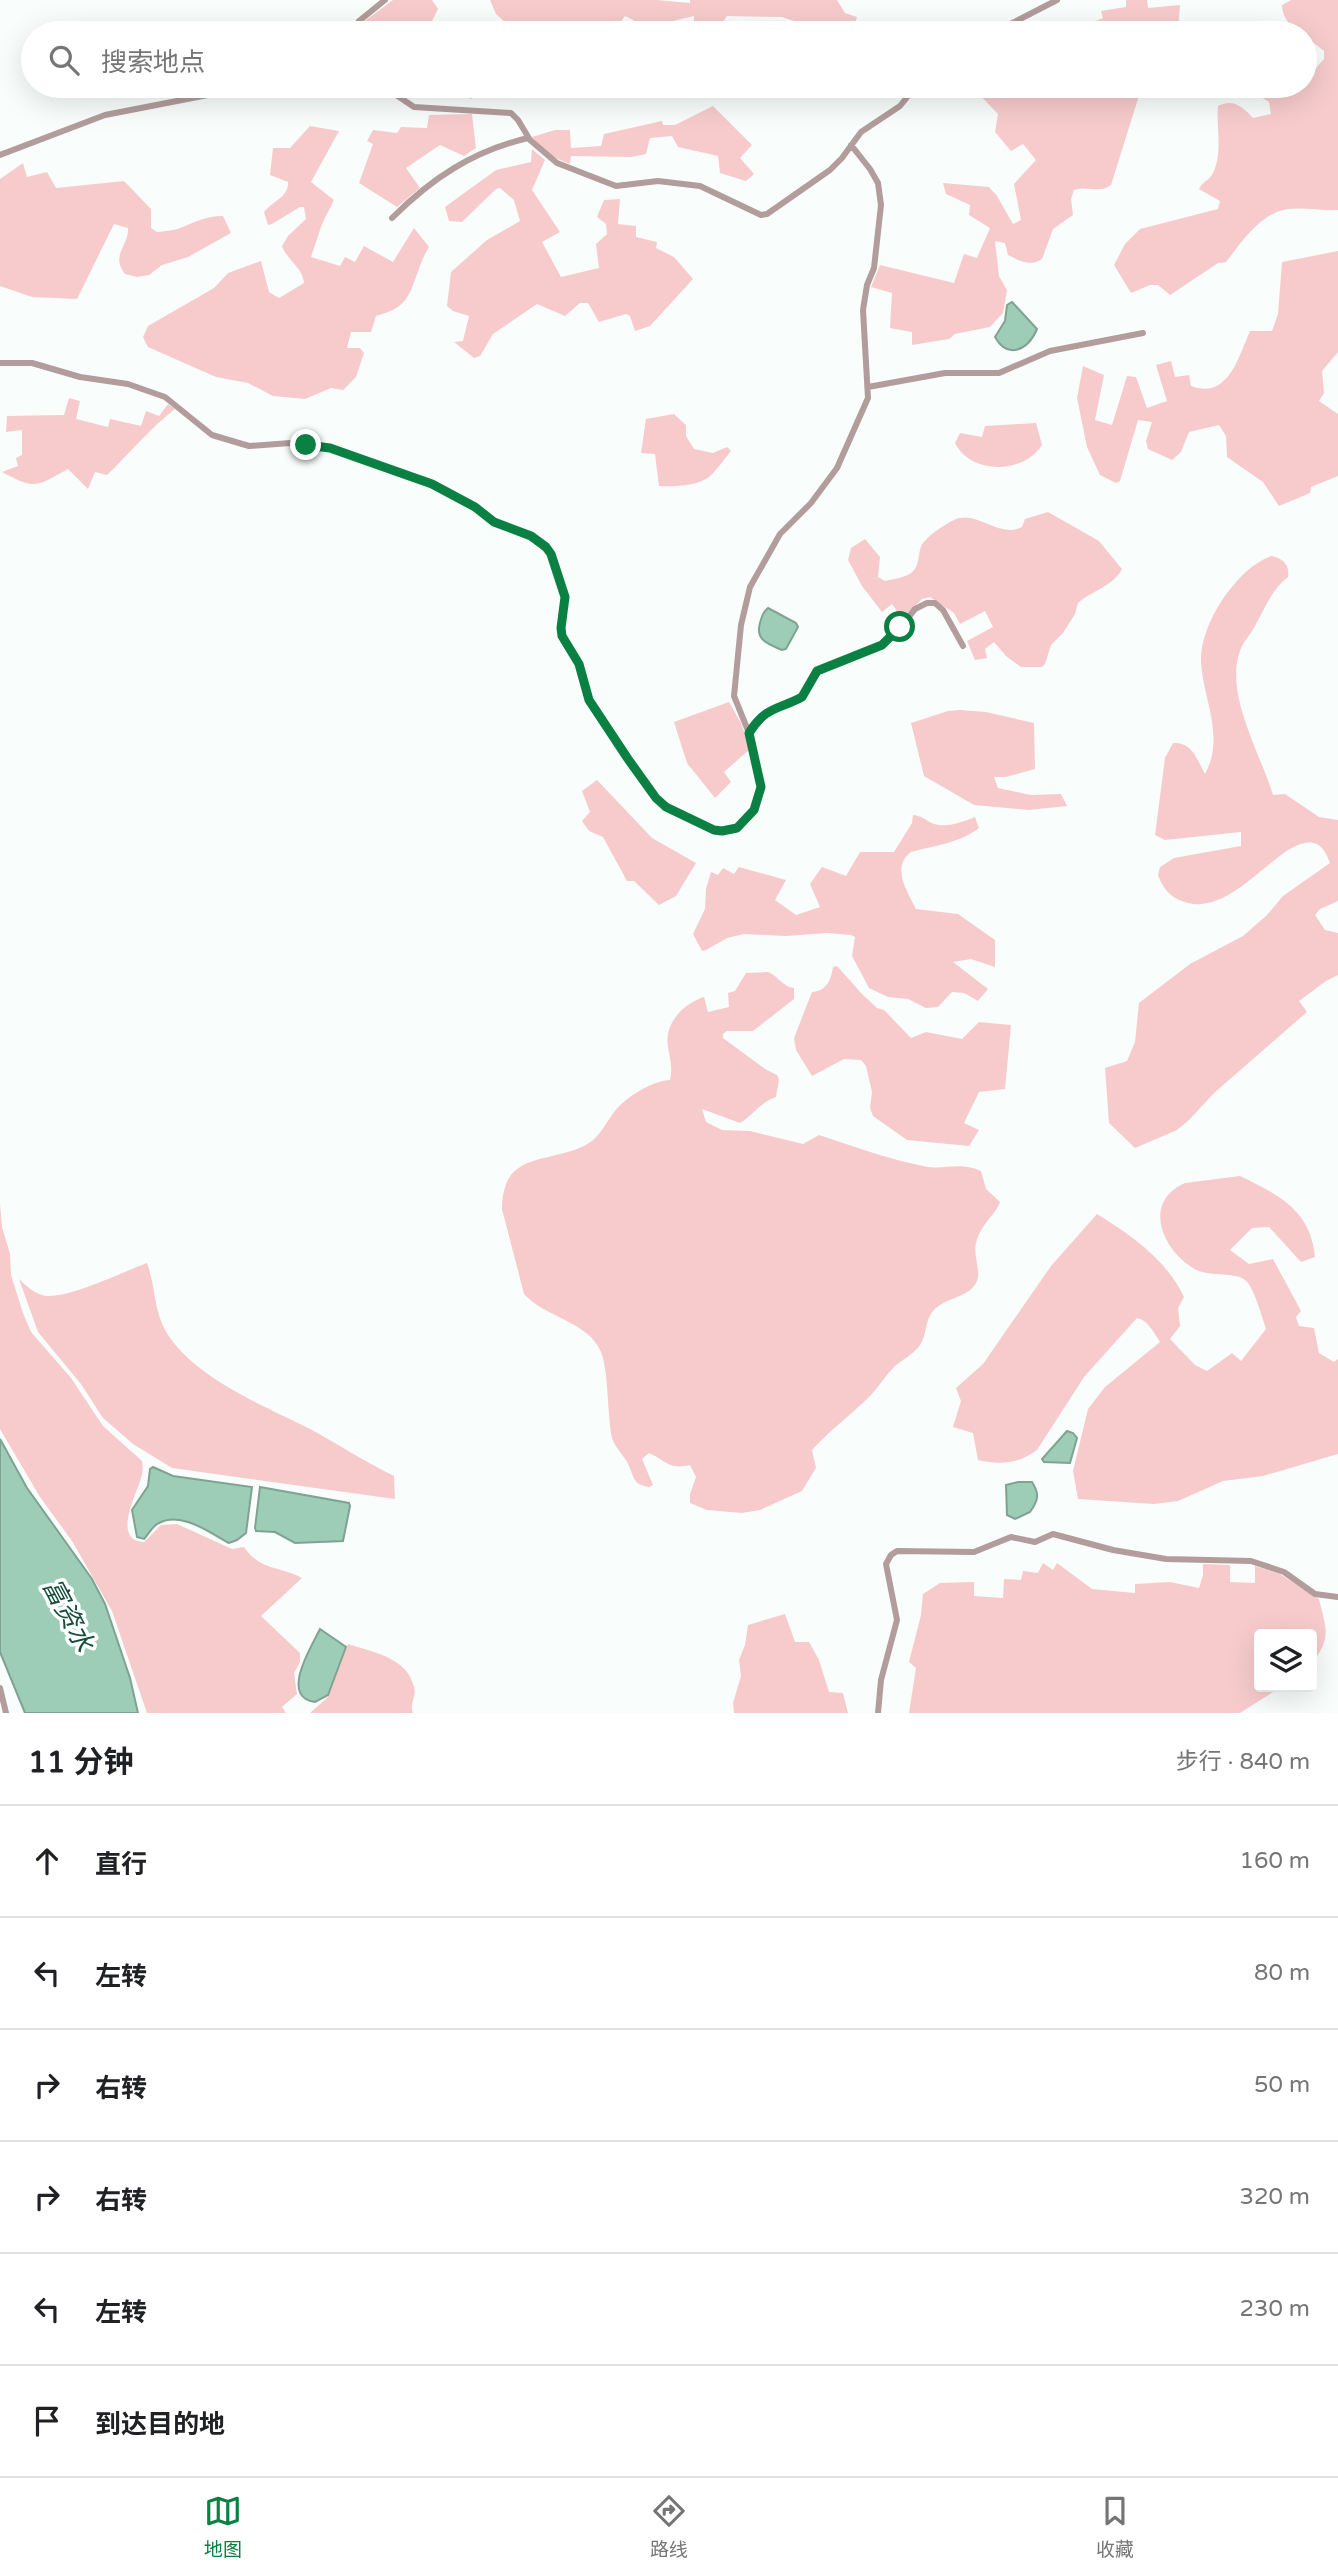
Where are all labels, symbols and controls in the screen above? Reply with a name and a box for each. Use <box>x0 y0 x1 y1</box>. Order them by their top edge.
search box <box>21 21 1317 98</box>
icon: search <box>45 41 83 79</box>
text: 搜索地点 <box>101 47 205 78</box>
route end <box>290 429 321 460</box>
route start <box>884 611 915 642</box>
water label: 富资水 <box>36 1573 100 1658</box>
map controls <box>1254 1629 1317 1692</box>
button: layers <box>1254 1629 1317 1692</box>
text: 11 分钟 <box>28 1744 133 1781</box>
text: 步行 · 840 m <box>1176 1748 1310 1776</box>
icon: ahead <box>28 1842 66 1880</box>
text: 160 m <box>1240 1847 1310 1875</box>
text: 直行 <box>95 1849 147 1880</box>
icon: left <box>28 1954 66 1992</box>
text: 80 m <box>1254 1959 1310 1987</box>
text: 左转 <box>95 1961 147 1992</box>
icon: right <box>28 2066 66 2104</box>
text: 50 m <box>1254 2071 1310 2099</box>
text: 右转 <box>95 2073 147 2104</box>
icon: right <box>28 2178 66 2216</box>
text: 320 m <box>1240 2183 1310 2211</box>
text: 右转 <box>95 2185 147 2216</box>
icon: left <box>28 2290 66 2328</box>
text: 230 m <box>1240 2295 1310 2323</box>
text: 左转 <box>95 2297 147 2328</box>
icon: arrive <box>28 2402 66 2440</box>
text: 到达目的地 <box>95 2409 225 2440</box>
tab: 地图 <box>204 2492 242 2561</box>
tab: 路线 <box>650 2492 688 2561</box>
tab: 收藏 <box>1096 2492 1134 2561</box>

